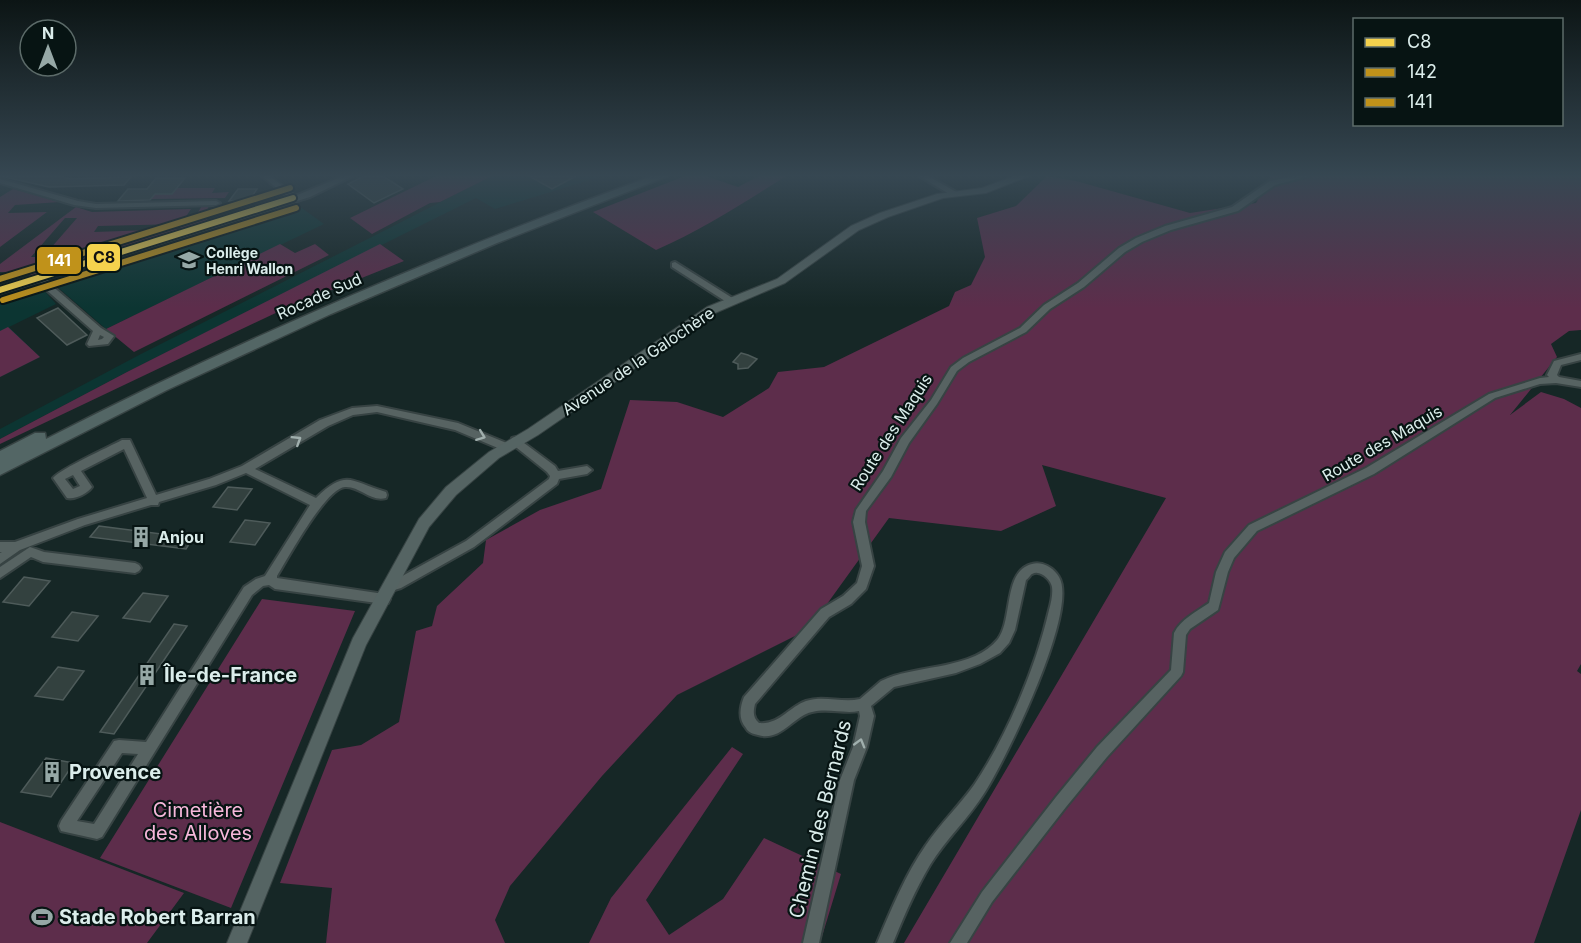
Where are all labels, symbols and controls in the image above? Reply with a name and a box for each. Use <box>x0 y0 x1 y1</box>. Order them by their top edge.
north arrow <box>18 18 78 78</box>
legend <box>1353 18 1563 126</box>
text: N <box>42 23 54 43</box>
text: C8 <box>1407 31 1431 52</box>
text: 142 <box>1407 61 1437 82</box>
text: 141 <box>1407 91 1433 112</box>
line badge: C8 <box>86 243 121 272</box>
place label: Collège Henri Wallon <box>206 244 293 277</box>
line badge: 141 <box>36 246 82 275</box>
text: C8 <box>93 247 115 267</box>
school or university icon: Collège Henri Wallon <box>177 248 201 272</box>
text: 141 <box>47 250 71 270</box>
street label: Rocade Sud <box>273 268 365 324</box>
street label: Avenue de la Galochère <box>558 303 718 419</box>
street label: Route des Maquis <box>846 370 936 494</box>
street label: Route des Maquis <box>1318 401 1446 485</box>
one-way arrow <box>475 429 486 441</box>
one-way arrow <box>290 436 301 447</box>
building icon: Anjou <box>129 525 153 549</box>
place label: Anjou <box>158 527 204 547</box>
building icon: Île-de-France <box>135 663 159 687</box>
place label: Île-de-France <box>162 663 297 687</box>
street label: Chemin des Bernards <box>784 717 856 921</box>
one-way arrow <box>853 738 866 748</box>
building icon: Provence <box>40 760 64 784</box>
place label: Provence <box>69 760 161 784</box>
park label: Cimetière des Alloves <box>144 798 252 845</box>
sports icon: Stade Robert Barran <box>30 905 54 929</box>
place label: Stade Robert Barran <box>59 905 256 929</box>

